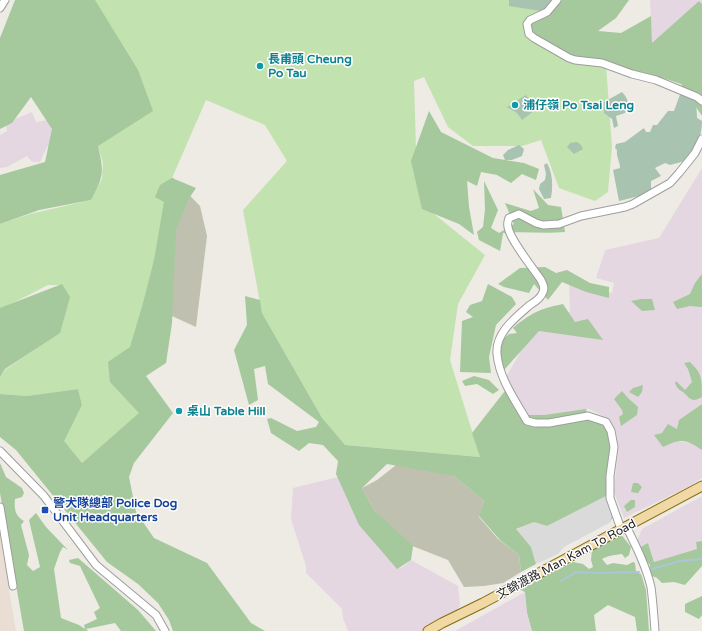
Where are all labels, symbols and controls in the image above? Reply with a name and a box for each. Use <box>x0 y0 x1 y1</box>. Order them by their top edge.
place label: 長甫頭 Cheung Po Tau <box>268 52 352 80</box>
marker: 長甫頭 Cheung Po Tau <box>255 61 265 71</box>
place label: 浦仔嶺 Po Tsai Leng <box>523 98 634 113</box>
marker: 浦仔嶺 Po Tsai Leng <box>510 100 520 110</box>
place label: 桌山 Table Hill <box>187 404 266 418</box>
marker: 桌山 Table Hill <box>174 406 184 416</box>
place label: 警犬隊總部 Police Dog Unit Headquarters <box>53 496 177 525</box>
marker: 警犬隊總部 Police Dog Unit Headquarters <box>40 505 50 515</box>
street label: 文錦渡路 Man Kam To Road <box>494 516 638 602</box>

